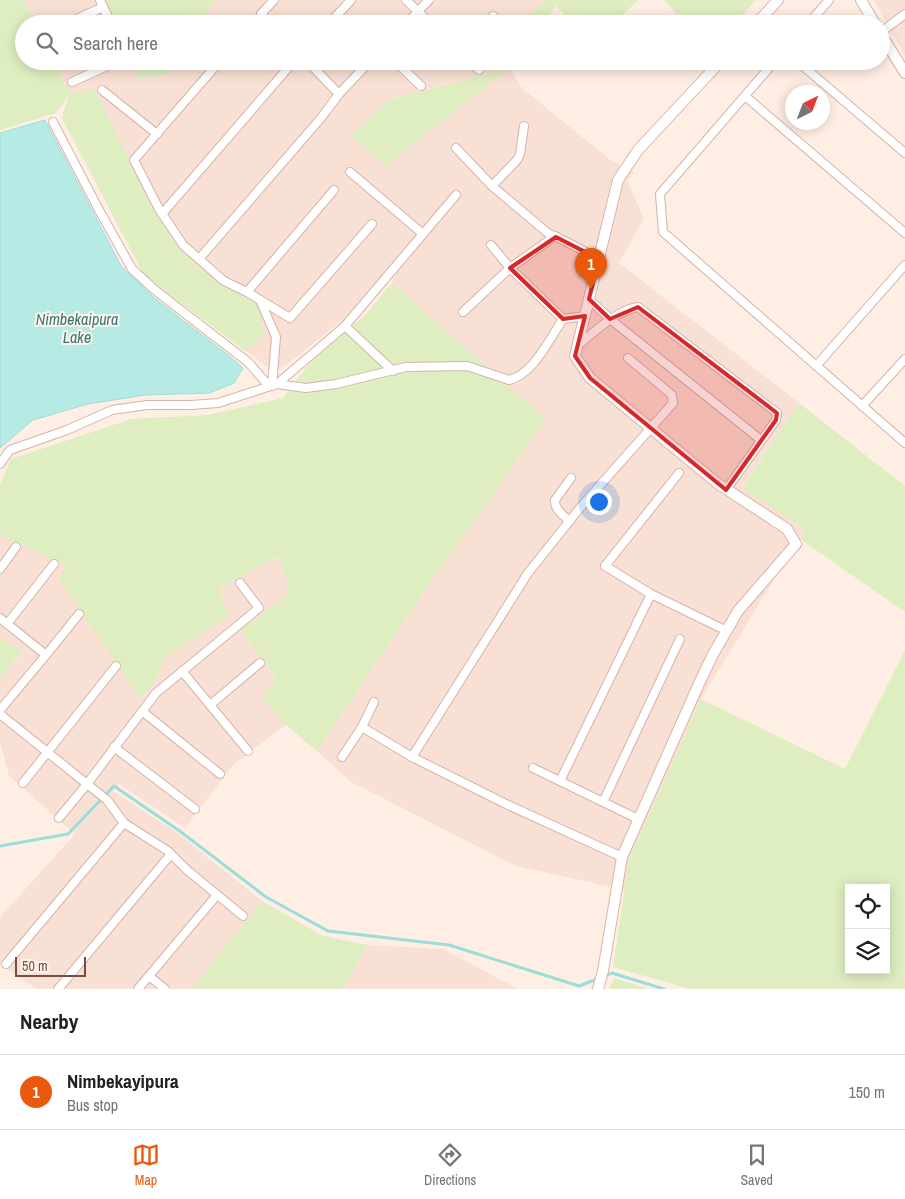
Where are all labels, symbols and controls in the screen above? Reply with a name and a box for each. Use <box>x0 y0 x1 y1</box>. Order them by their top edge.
search box <box>15 15 890 70</box>
icon: search <box>33 29 61 57</box>
text: Search here <box>73 30 158 56</box>
north arrow <box>785 85 830 130</box>
pin: 1 <box>575 248 607 289</box>
water label: Nimbekaipura Lake <box>36 308 118 348</box>
your location <box>586 489 612 515</box>
map controls <box>845 884 890 974</box>
button: locate <box>845 884 890 929</box>
button: layers <box>845 929 890 974</box>
scale bar <box>15 954 86 977</box>
text: 50 m <box>22 957 48 975</box>
text: Nearby <box>20 1007 78 1036</box>
text: Nimbekayipura <box>67 1068 179 1094</box>
text: 1 <box>32 1081 40 1103</box>
text: 150 m <box>849 1081 885 1103</box>
text: Bus stop <box>67 1094 118 1116</box>
tab: Map <box>132 1141 160 1189</box>
tab: Directions <box>424 1141 476 1189</box>
tab: Saved <box>740 1141 773 1189</box>

